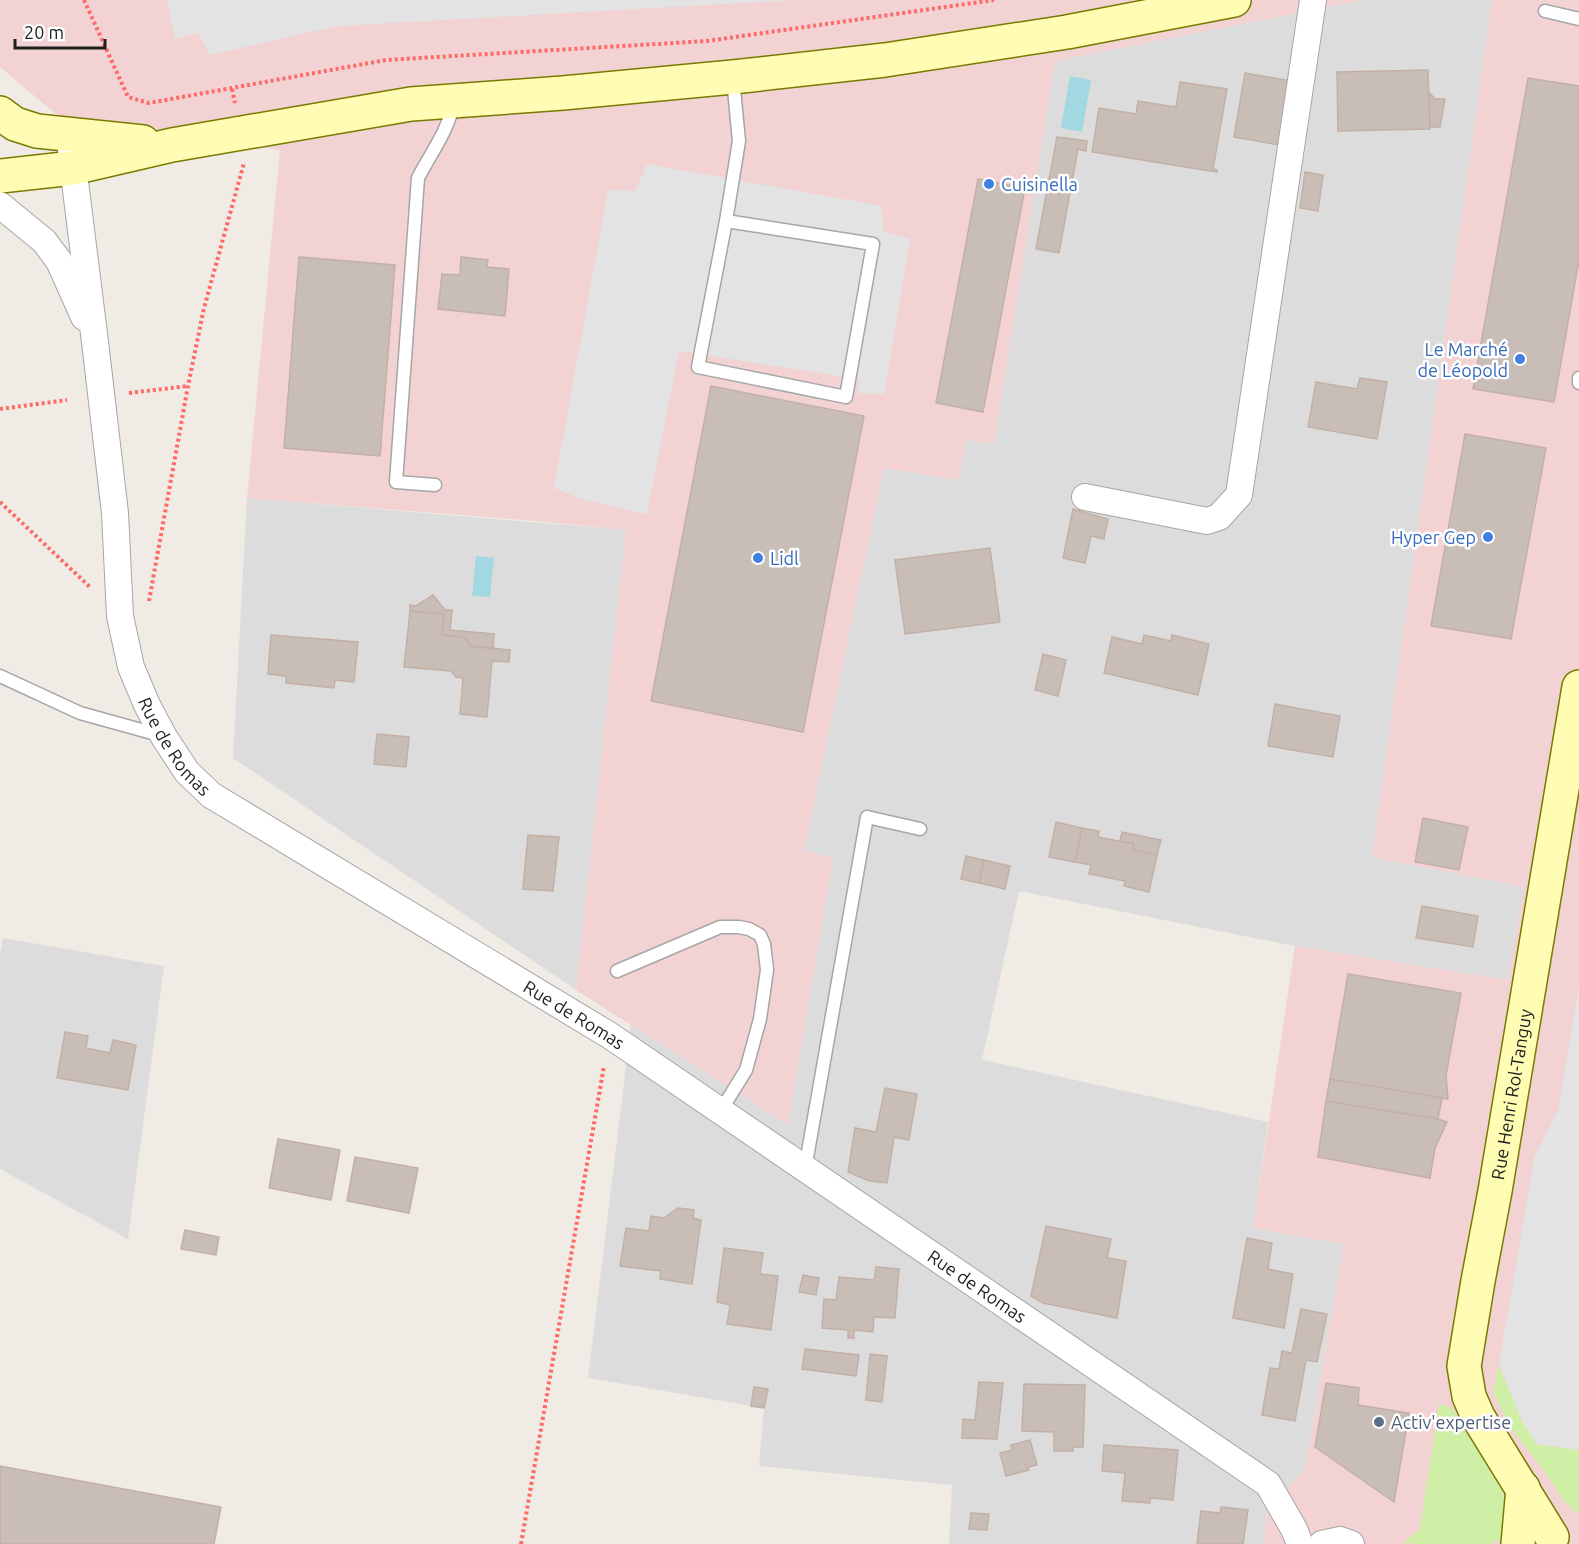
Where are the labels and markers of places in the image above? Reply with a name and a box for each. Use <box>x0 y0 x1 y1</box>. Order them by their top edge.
place label: Cuisinella <box>1001 174 1078 194</box>
marker: Cuisinella <box>982 177 996 191</box>
place label: Le Marché de Léopold <box>1417 339 1508 380</box>
marker: Le Marché de Léopold <box>1513 352 1527 366</box>
place label: Hyper Gep <box>1391 527 1476 547</box>
marker: Hyper Gep <box>1481 530 1495 544</box>
place label: Lidl <box>770 548 799 568</box>
marker: Lidl <box>751 551 765 565</box>
place label: Activ'expertise <box>1391 1412 1511 1432</box>
marker: Activ'expertise <box>1372 1415 1386 1429</box>

